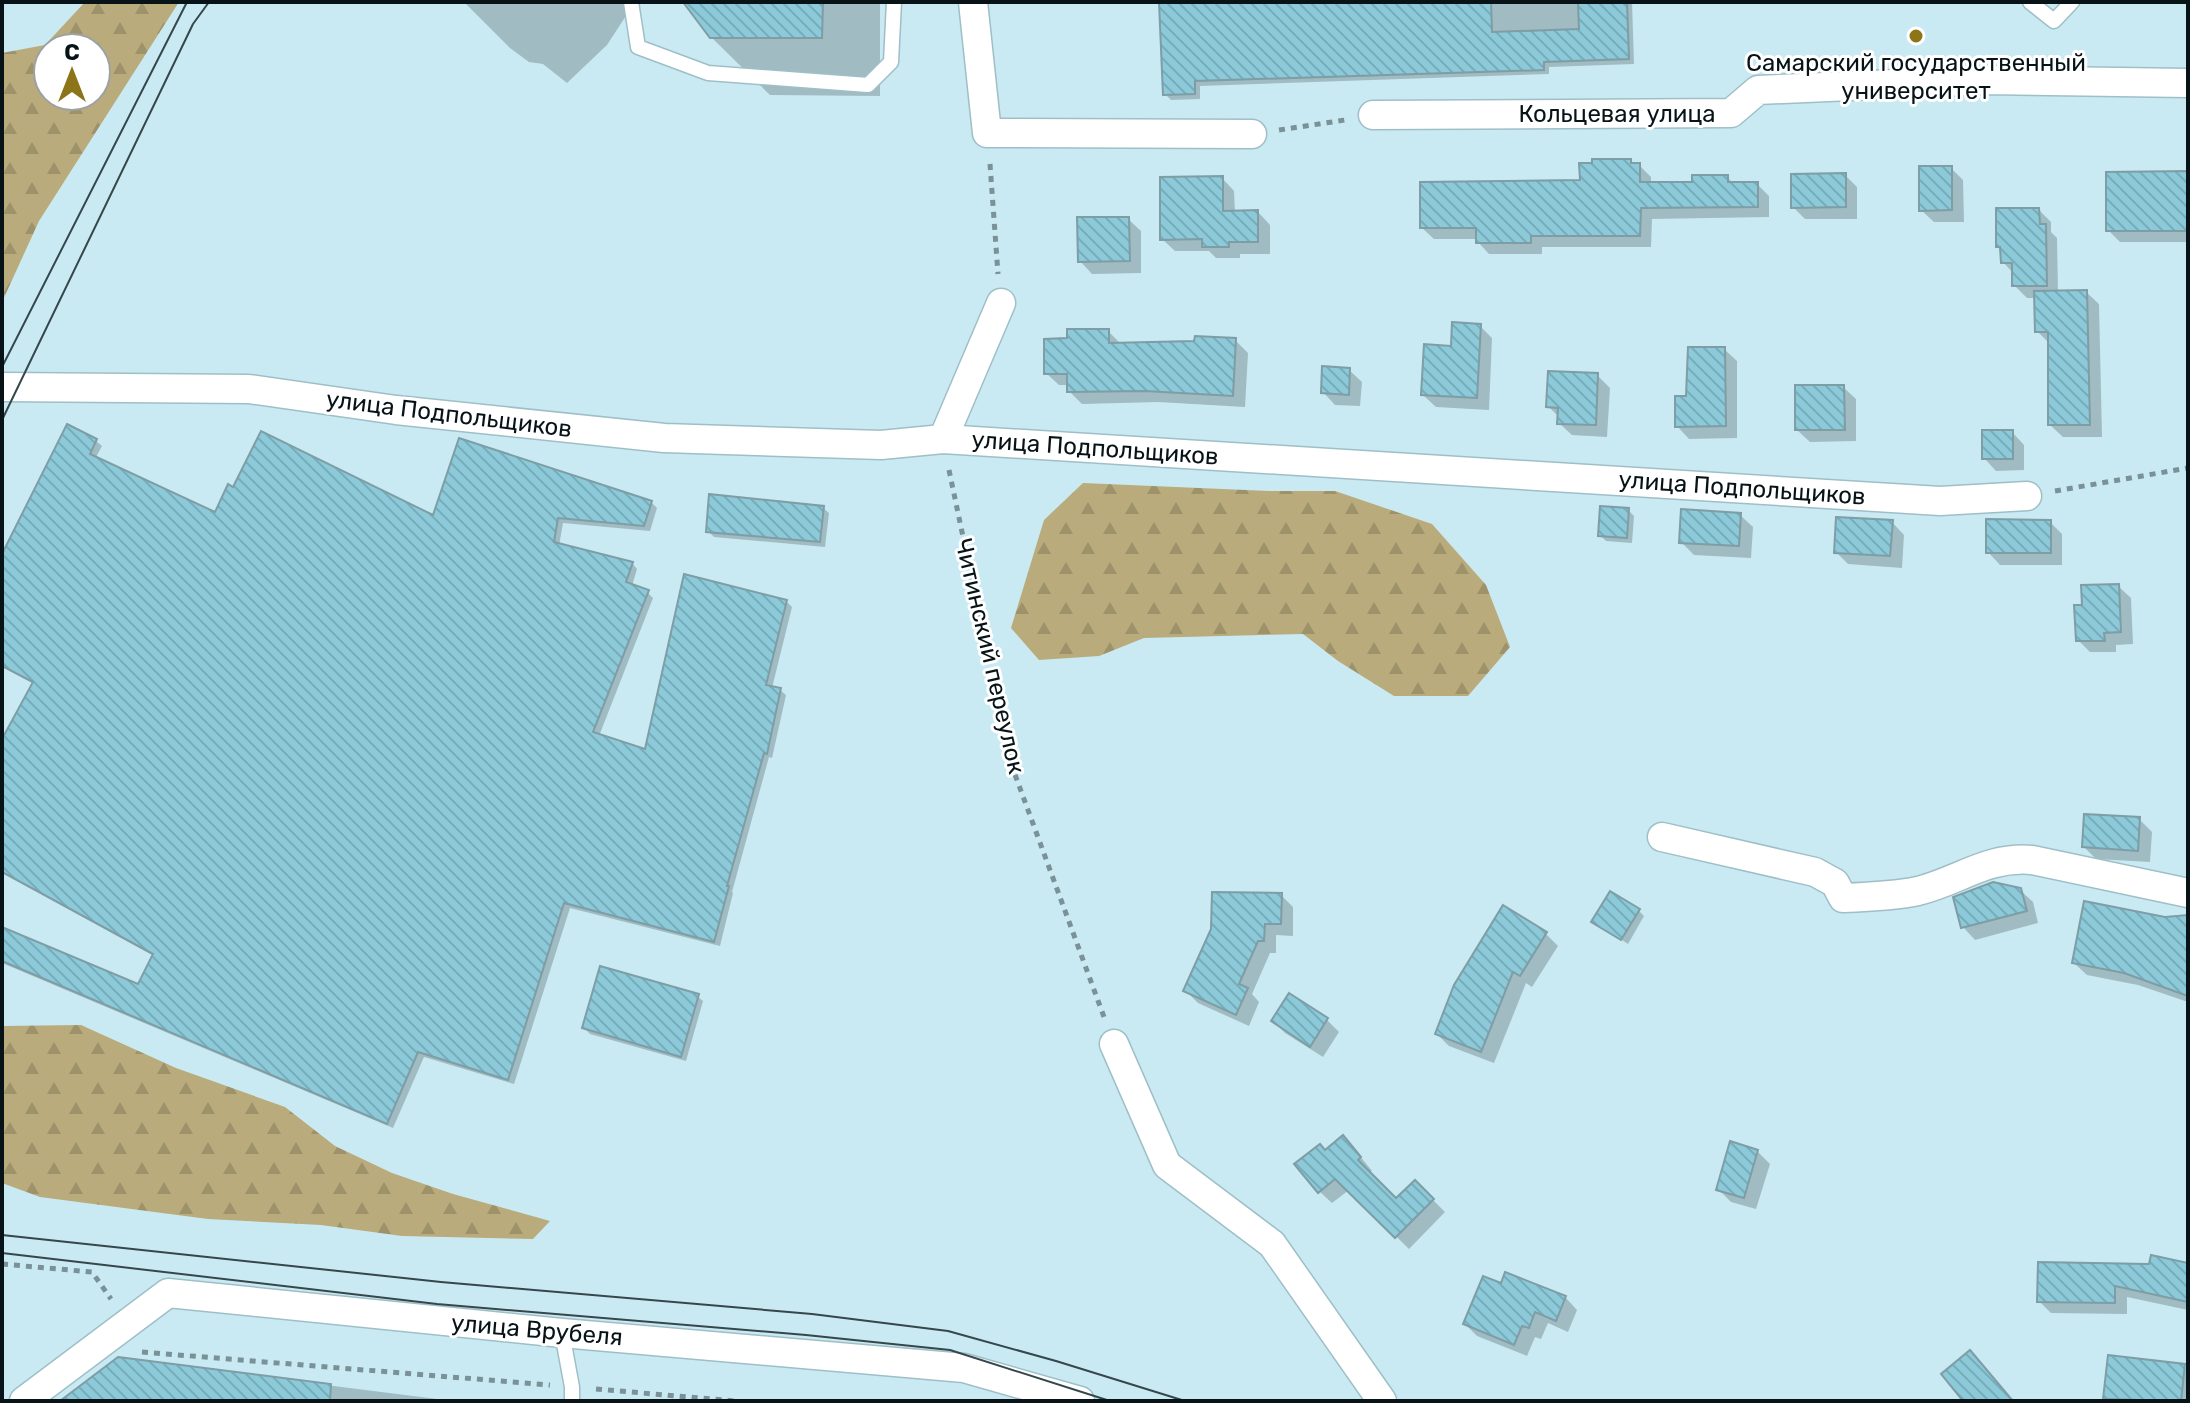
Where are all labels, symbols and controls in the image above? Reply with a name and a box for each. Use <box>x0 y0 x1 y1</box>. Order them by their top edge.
marker: Самарский государственный университет <box>1907 27 1925 45</box>
north arrow <box>32 32 112 112</box>
text: С <box>64 39 80 66</box>
place label: Самарский государственный университет <box>1746 49 2086 105</box>
street label: Кольцевая улица <box>1518 100 1716 128</box>
street label: улица Подпольщиков <box>324 385 574 443</box>
street label: улица Подпольщиков <box>971 425 1219 471</box>
street label: улица Подпольщиков <box>1618 465 1866 511</box>
street label: Читинский переулок <box>949 535 1031 777</box>
street label: улица Врубеля <box>450 1309 624 1351</box>

